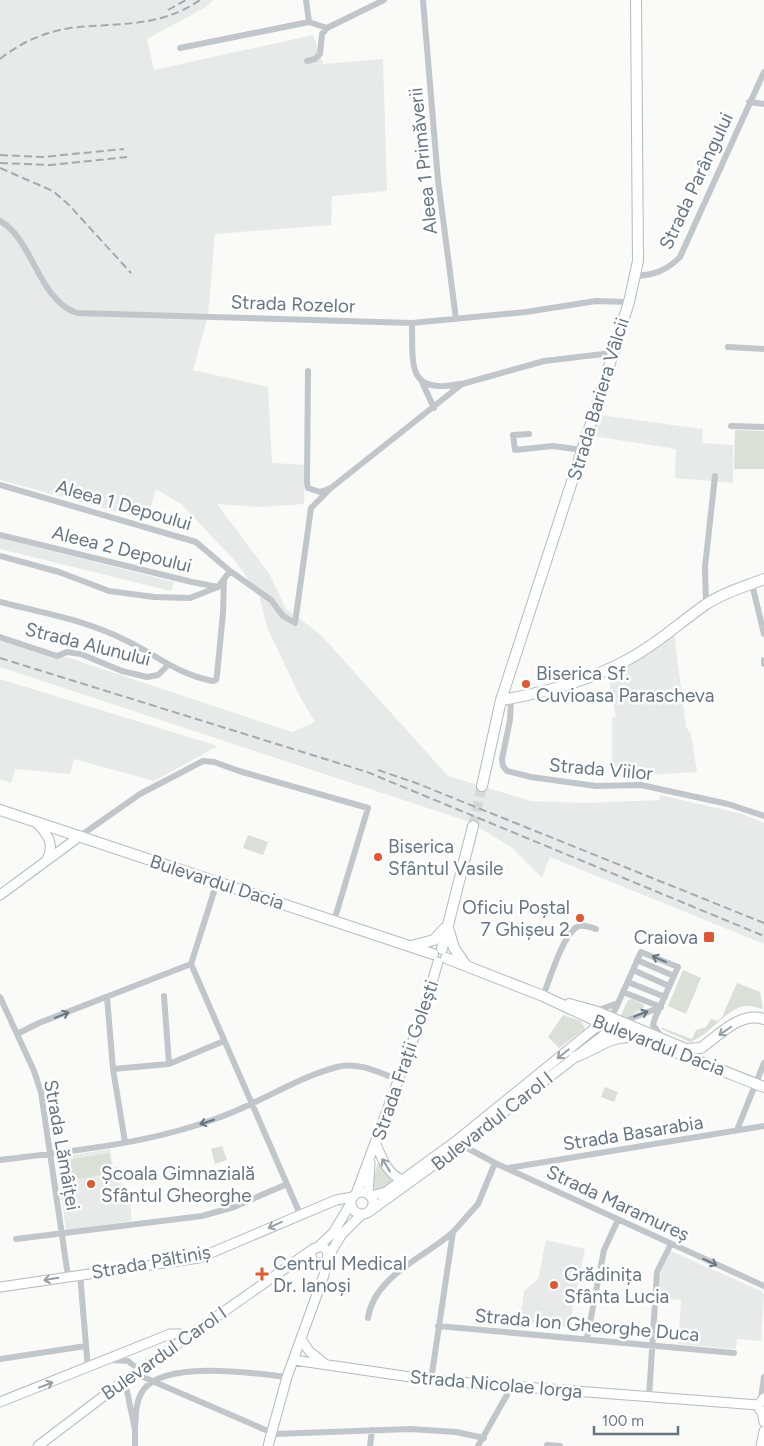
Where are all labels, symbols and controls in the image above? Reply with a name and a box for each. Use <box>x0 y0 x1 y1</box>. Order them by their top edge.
street label: Aleea 1 Primăverii <box>404 86 442 236</box>
street label: Strada Parângului <box>654 109 738 253</box>
street label: Strada Rozelor <box>230 290 356 318</box>
street label: Strada Bariera Vâlcii <box>562 315 634 483</box>
street label: Aleea 1 Depoului <box>53 475 195 535</box>
street label: Aleea 2 Depoului <box>50 521 194 577</box>
street label: Strada Alunului <box>23 617 153 671</box>
place label: Biserica Sf. Cuvioasa Parascheva <box>536 662 714 707</box>
marker: Biserica Sf. Cuvioasa Parascheva <box>520 678 532 690</box>
street label: Strada Viilor <box>548 753 654 785</box>
place label: Biserica Sfântul Vasile <box>388 835 503 880</box>
street label: Bulevardul Dacia <box>147 849 287 915</box>
marker: Biserica Sfântul Vasile <box>372 851 384 863</box>
place label: Oficiu Poștal 7 Ghișeu 2 <box>462 896 570 941</box>
marker: Oficiu Poștal 7 Ghișeu 2 <box>574 912 586 924</box>
place label: Craiova <box>634 926 698 949</box>
marker: Craiova <box>702 930 716 944</box>
one-way arrow <box>652 954 667 964</box>
street label: Strada Frații Golești <box>367 977 443 1143</box>
street label: Bulevardul Dacia <box>590 1009 728 1081</box>
one-way arrow <box>633 1009 648 1018</box>
one-way arrow <box>54 1010 69 1019</box>
one-way arrow <box>718 1026 732 1036</box>
one-way arrow <box>557 1048 570 1059</box>
street label: Bulevardul Carol I <box>427 1066 557 1176</box>
street label: Strada Lămâiței <box>39 1078 85 1212</box>
street label: Strada Basarabia <box>561 1111 705 1155</box>
one-way arrow <box>199 1118 215 1128</box>
one-way arrow <box>380 1158 390 1172</box>
street label: Strada Maramureș <box>543 1160 693 1246</box>
place label: Școala Gimnazială Sfântul Gheorghe <box>101 1162 255 1207</box>
marker: Școala Gimnazială Sfântul Gheorghe <box>85 1178 97 1190</box>
one-way arrow <box>268 1221 283 1231</box>
street label: Strada Păltiniș <box>90 1240 212 1284</box>
place label: Centrul Medical Dr. Ianoși <box>273 1252 407 1297</box>
one-way arrow <box>702 1258 717 1267</box>
place label: Grădinița Sfânta Lucia <box>564 1263 669 1308</box>
marker: Centrul Medical Dr. Ianoși <box>255 1267 269 1281</box>
one-way arrow <box>43 1274 59 1284</box>
marker: Grădinița Sfânta Lucia <box>548 1279 560 1291</box>
street label: Bulevardul Carol I <box>97 1301 231 1405</box>
street label: Strada Ion Gheorghe Duca <box>474 1304 700 1346</box>
street label: Strada Nicolae Iorga <box>409 1365 583 1403</box>
one-way arrow <box>37 1380 53 1389</box>
scale bar <box>594 1404 678 1436</box>
text: 100 m <box>602 1412 644 1430</box>

